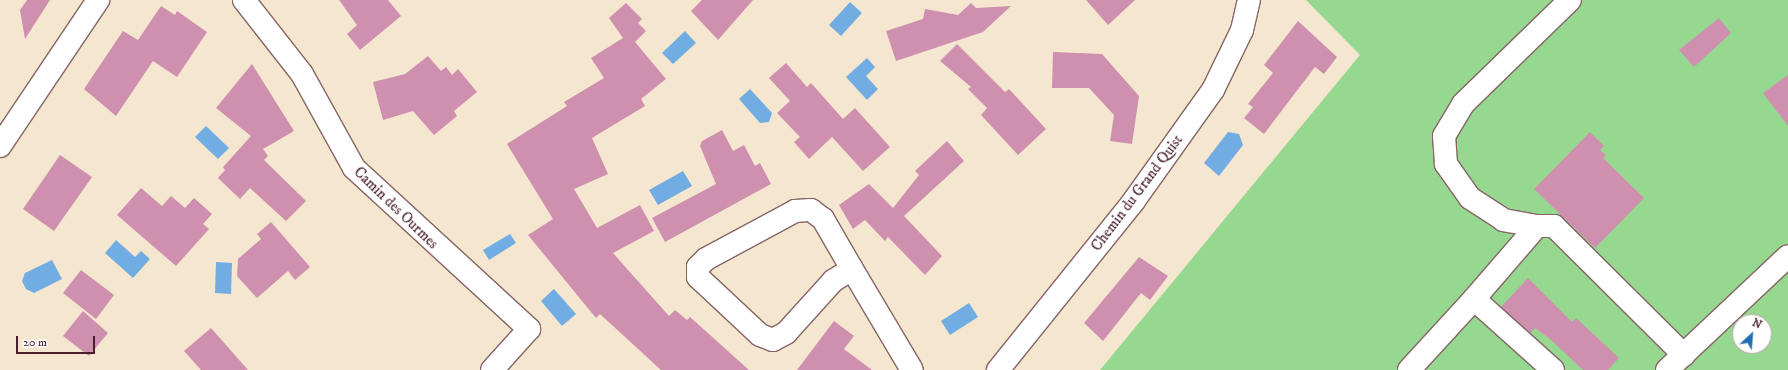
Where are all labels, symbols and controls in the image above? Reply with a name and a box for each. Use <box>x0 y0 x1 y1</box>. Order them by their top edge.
street label: Chemin du Grand Quist <box>1087 131 1187 255</box>
street label: Camin des Ourmes <box>350 163 442 253</box>
north arrow <box>1732 314 1772 354</box>
text: N <box>1750 316 1764 332</box>
scale bar <box>18 328 97 354</box>
text: 20 m <box>23 335 47 350</box>

